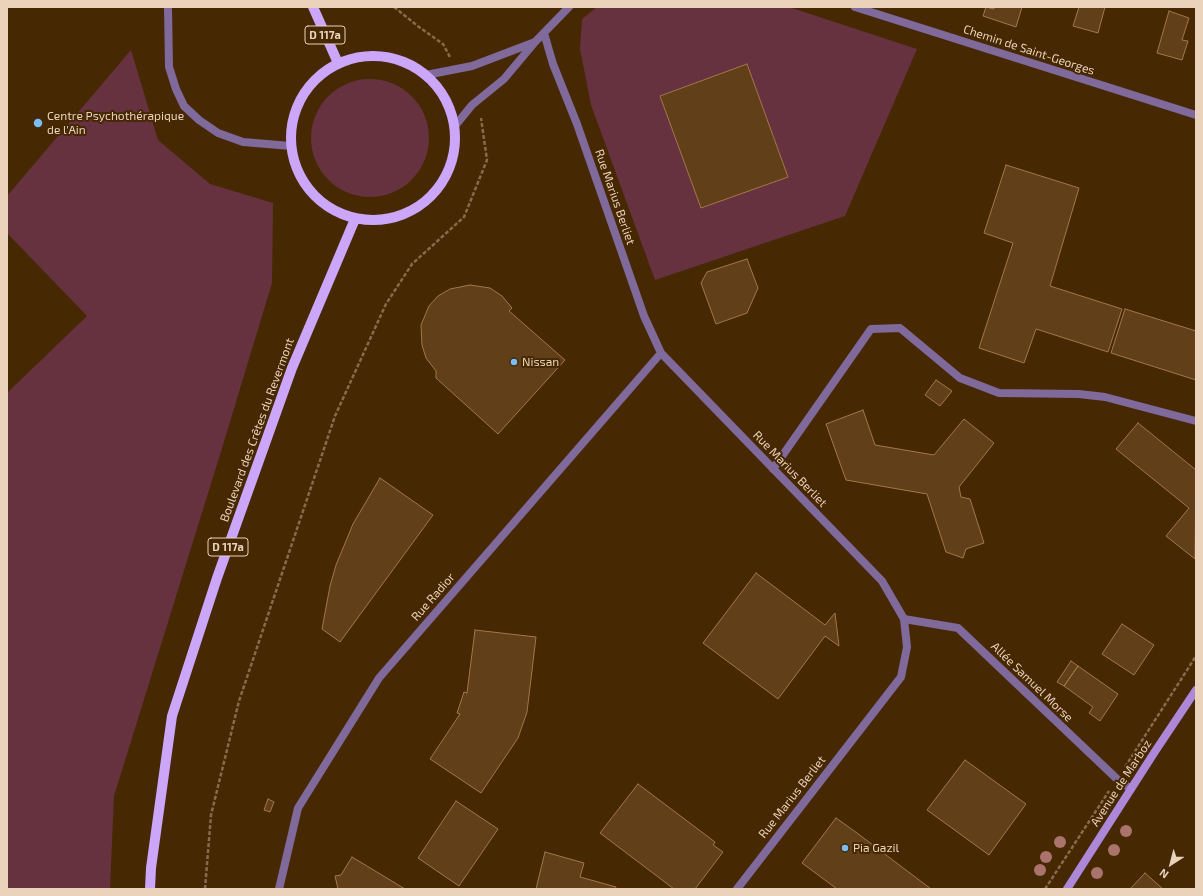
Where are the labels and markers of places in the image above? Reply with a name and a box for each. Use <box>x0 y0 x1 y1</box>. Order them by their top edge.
place label: Centre Psychothérapique de l'Ain <box>47 109 184 137</box>
marker: Centre Psychothérapique de l'Ain <box>32 117 44 129</box>
place label: Nissan <box>522 355 559 369</box>
marker: Nissan <box>509 357 519 367</box>
place label: Pia Gazil <box>853 841 899 855</box>
marker: Pia Gazil <box>840 843 850 853</box>

